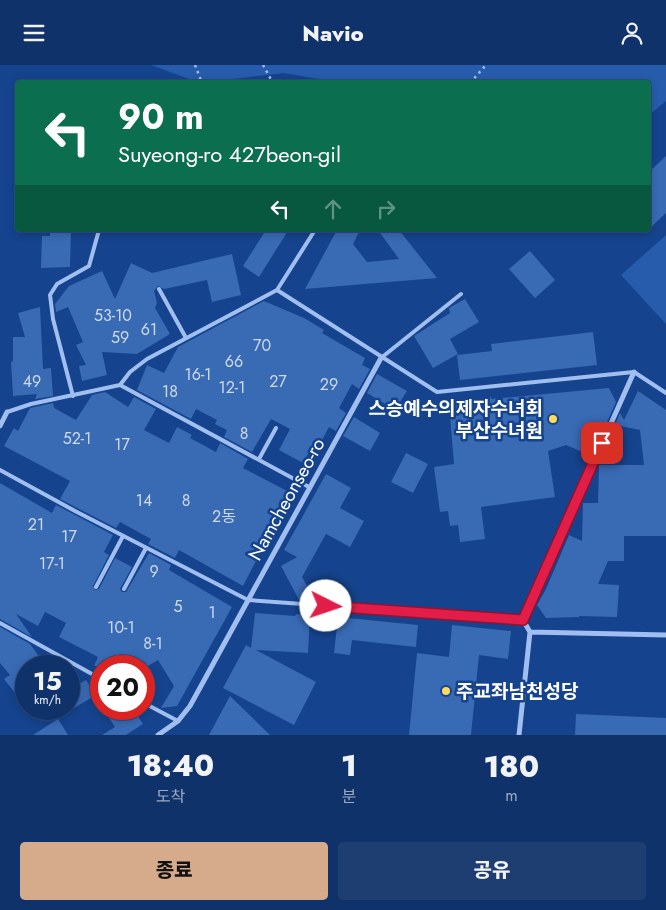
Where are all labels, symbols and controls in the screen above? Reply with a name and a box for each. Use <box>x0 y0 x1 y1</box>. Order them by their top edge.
text: Navio <box>302 17 364 49</box>
icon: menu <box>20 19 48 47</box>
icon: person <box>618 19 646 47</box>
text: 90 m <box>118 92 204 142</box>
icon: left <box>35 100 100 165</box>
text: Suyeong-ro 427beon-gil <box>118 138 341 170</box>
icon: left <box>266 195 294 223</box>
icon: ahead <box>319 195 347 223</box>
icon: right <box>372 195 400 223</box>
house number: 53-10 <box>94 304 132 327</box>
house number: 61 <box>141 318 157 341</box>
house number: 59 <box>111 326 129 349</box>
house number: 70 <box>253 334 271 357</box>
house number: 66 <box>225 350 243 373</box>
house number: 16-1 <box>185 363 211 386</box>
house number: 49 <box>23 370 41 393</box>
house number: 27 <box>269 370 287 393</box>
house number: 29 <box>320 373 338 396</box>
house number: 12-1 <box>219 376 245 399</box>
house number: 18 <box>162 380 178 403</box>
place label: 스승예수의제자수녀회 부산수녀원 <box>368 395 543 444</box>
marker: 스승예수의제자수녀회 부산수녀원 <box>547 413 559 425</box>
house number: 8 <box>240 422 248 445</box>
pin <box>581 422 623 464</box>
house number: 52-1 <box>63 427 91 450</box>
icon: arrive <box>588 429 616 457</box>
house number: 17 <box>114 433 130 456</box>
street label: Namcheonseo-ro <box>242 433 331 565</box>
house number: 14 <box>136 489 152 512</box>
house number: 8 <box>182 489 190 512</box>
house number: 2동 <box>212 505 236 528</box>
house number: 21 <box>28 513 44 536</box>
house number: 17 <box>61 525 77 548</box>
house number: 17-1 <box>39 552 65 575</box>
house number: 9 <box>149 560 159 583</box>
position arrow <box>299 579 351 631</box>
house number: 5 <box>173 595 183 618</box>
house number: 1 <box>208 601 216 624</box>
house number: 10-1 <box>107 616 135 639</box>
house number: 8-1 <box>143 632 163 655</box>
speed limit sign: 20 <box>90 655 155 720</box>
text: 15 <box>33 663 62 699</box>
place label: 주교좌남천성당 <box>456 678 579 705</box>
marker: 주교좌남천성당 <box>440 685 452 697</box>
text: km/h <box>34 691 61 709</box>
text: 18:40 <box>127 744 214 787</box>
text: 1 <box>341 744 357 787</box>
text: 180 <box>483 745 539 788</box>
text: m <box>505 784 518 807</box>
text: 도착 <box>156 785 185 808</box>
text: 분 <box>342 785 356 808</box>
button: 종료 <box>20 842 328 900</box>
button: 공유 <box>338 842 646 900</box>

